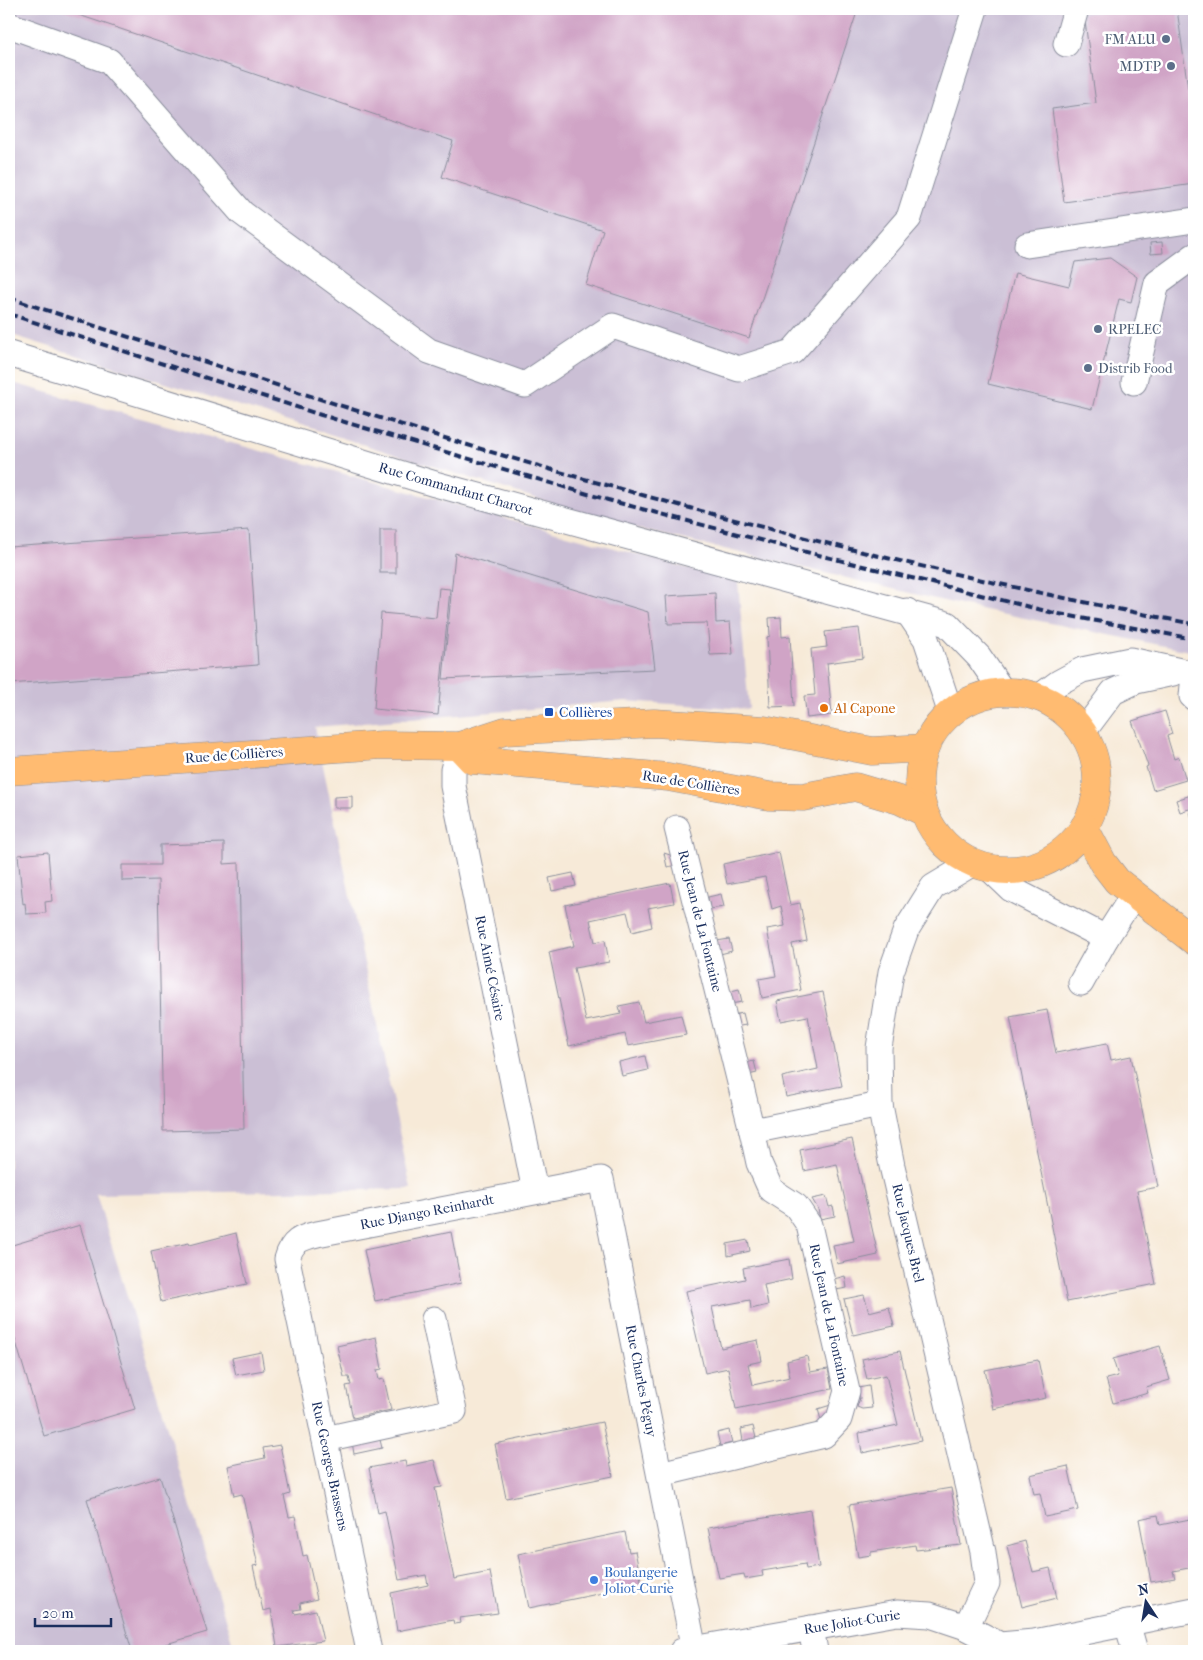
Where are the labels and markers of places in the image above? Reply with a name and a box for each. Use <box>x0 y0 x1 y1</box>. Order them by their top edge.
place label: FM ALU <box>1105 31 1156 48</box>
marker: FM ALU <box>1160 33 1172 45</box>
place label: MDTP <box>1120 58 1162 75</box>
marker: MDTP <box>1165 60 1177 72</box>
place label: RPELEC <box>1108 321 1161 338</box>
marker: RPELEC <box>1092 323 1104 335</box>
place label: Distrib Food <box>1098 360 1173 377</box>
marker: Distrib Food <box>1082 362 1094 374</box>
place label: Al Capone <box>833 700 896 717</box>
marker: Al Capone <box>818 702 830 714</box>
place label: Collières <box>559 704 612 721</box>
marker: Collières <box>543 706 555 718</box>
place label: Boulangerie Joliot-Curie <box>603 1564 678 1597</box>
marker: Boulangerie Joliot-Curie <box>588 1574 600 1586</box>

